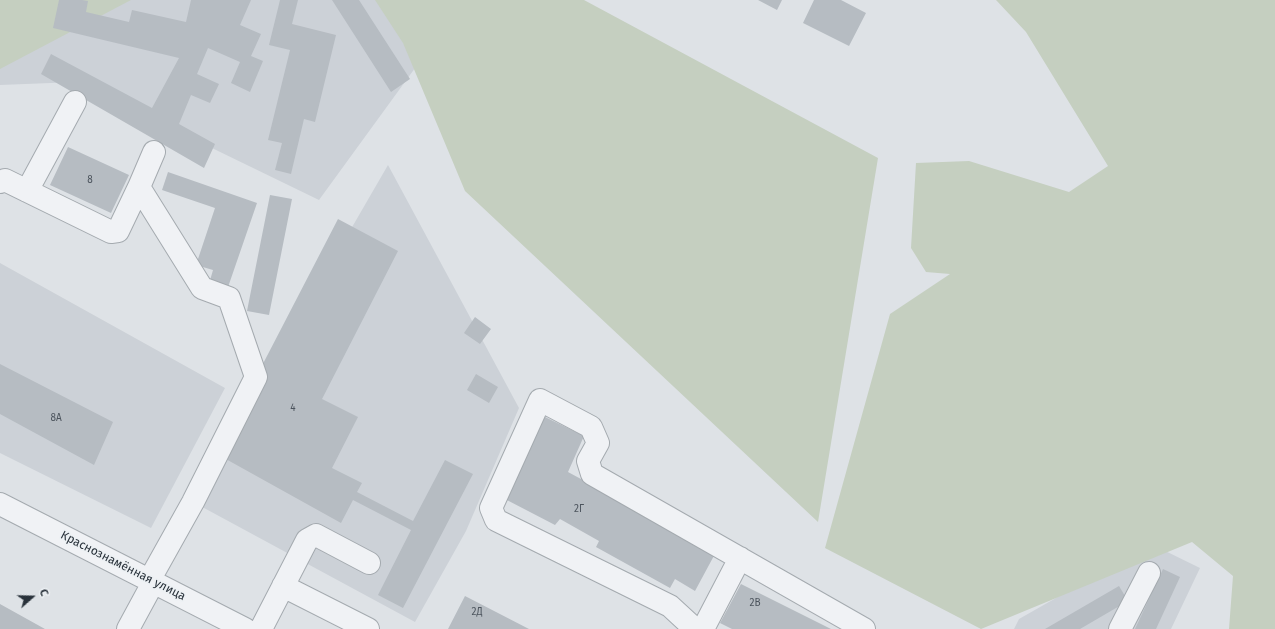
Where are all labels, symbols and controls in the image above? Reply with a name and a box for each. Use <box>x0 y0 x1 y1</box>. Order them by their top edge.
house number: 8 <box>87 174 93 186</box>
house number: 4 <box>290 402 296 414</box>
house number: 8А <box>50 412 62 424</box>
house number: 2Г <box>574 503 584 515</box>
street label: Краснознамённая улица <box>58 528 188 604</box>
north arrow <box>12 577 52 617</box>
text: С <box>37 588 51 598</box>
house number: 2В <box>749 597 761 609</box>
house number: 2Д <box>471 606 483 618</box>

